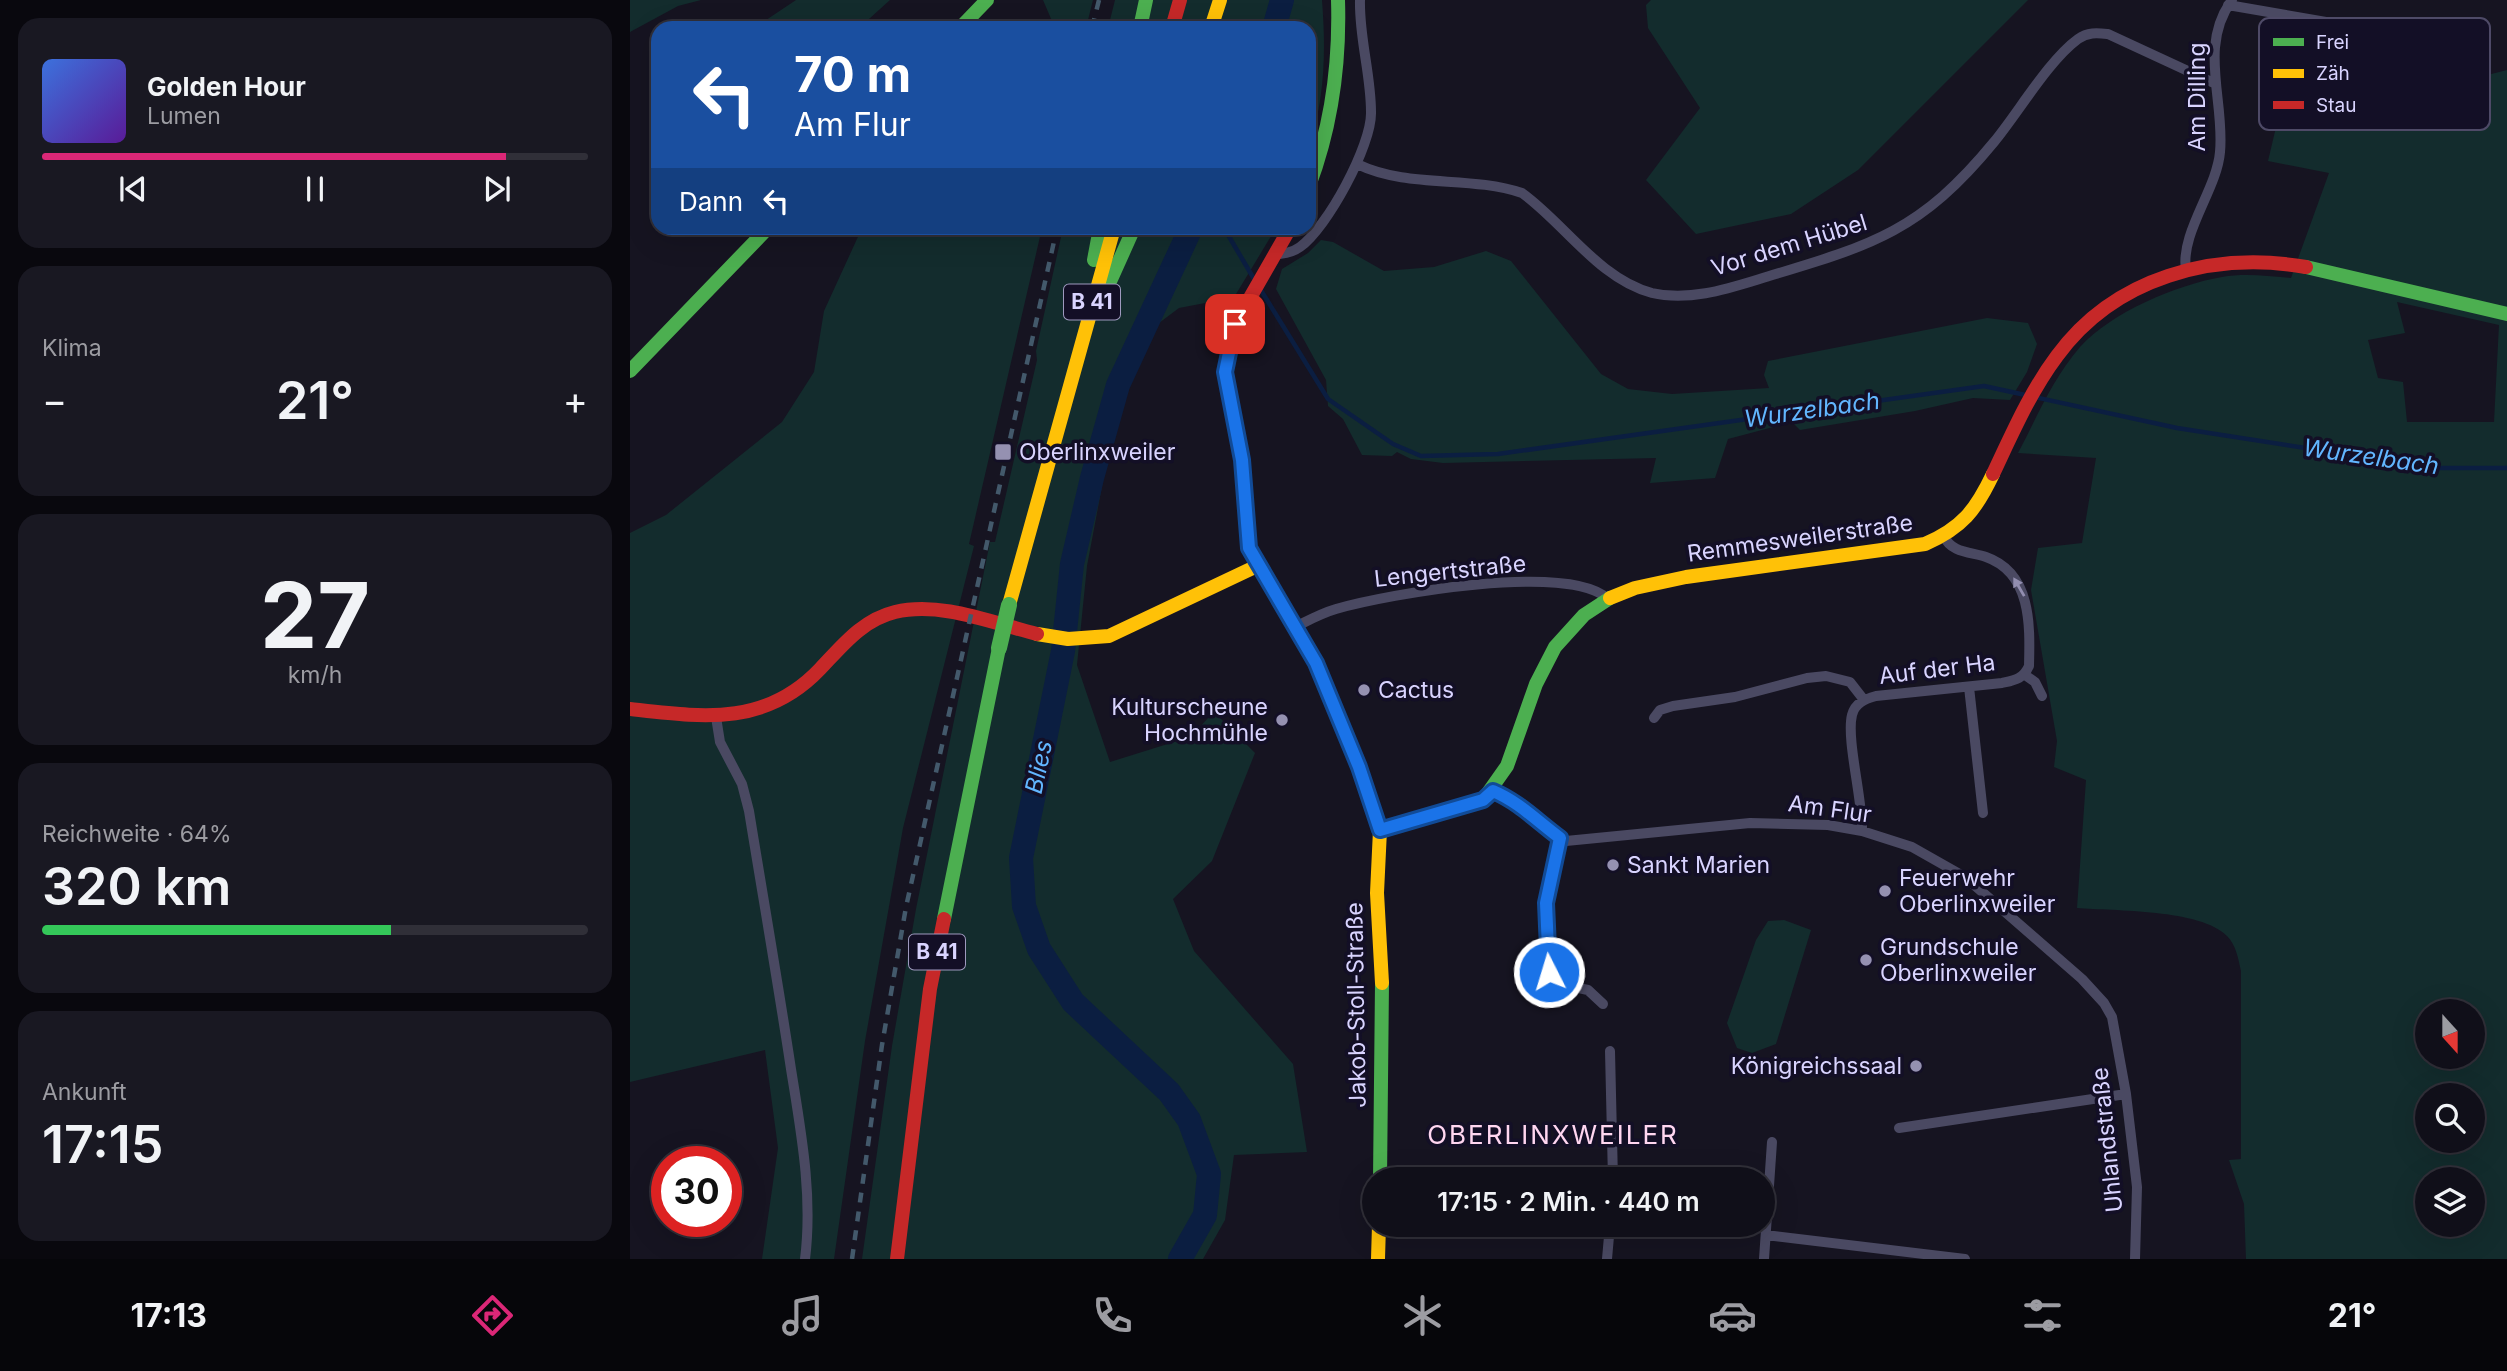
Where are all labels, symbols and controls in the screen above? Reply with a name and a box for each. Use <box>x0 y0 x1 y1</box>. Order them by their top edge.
legend <box>2259 18 2490 130</box>
text: Frei <box>2316 31 2349 54</box>
street label: Am Dilling <box>2183 42 2211 152</box>
text: 70 m <box>794 45 911 104</box>
icon: left <box>679 49 770 140</box>
text: Zäh <box>2316 62 2350 85</box>
text: Golden Hour <box>147 71 306 102</box>
text: Stau <box>2316 94 2356 117</box>
text: Lumen <box>147 102 221 130</box>
text: Am Flur <box>794 105 911 144</box>
icon: previous <box>114 170 152 208</box>
icon: pause <box>296 170 334 208</box>
icon: next <box>478 170 516 208</box>
icon: left <box>757 182 795 220</box>
text: Dann <box>679 186 743 217</box>
street label: Vor dem Hübel <box>1708 208 1870 282</box>
road number: B 41 <box>1064 284 1120 320</box>
pin <box>1205 294 1265 354</box>
icon: arrive <box>1216 305 1254 343</box>
text: Klima <box>42 334 102 362</box>
text: 21° <box>276 369 354 432</box>
text: − <box>42 377 67 423</box>
text: + <box>563 377 588 423</box>
water label: Wurzelbach <box>1742 386 1882 433</box>
water label: Wurzelbach <box>2301 433 2441 480</box>
place label: Oberlinxweiler <box>1019 438 1176 466</box>
marker: Oberlinxweiler <box>993 442 1013 462</box>
street label: Remmesweilerstraße <box>1685 508 1915 568</box>
street label: Lengertstraße <box>1373 549 1527 593</box>
text: 27 <box>260 560 370 670</box>
one-way arrow <box>2013 578 2025 597</box>
street label: Auf der Ha <box>1877 648 1997 690</box>
text: km/h <box>288 661 342 689</box>
place label: Cactus <box>1378 676 1454 704</box>
marker: Cactus <box>1356 682 1372 698</box>
place label: Kulturscheune Hochmühle <box>1111 693 1268 747</box>
marker: Kulturscheune Hochmühle <box>1274 712 1290 728</box>
water label: Blies <box>1019 738 1058 796</box>
street label: Am Flur <box>1787 789 1874 829</box>
text: Reichweite · 64% <box>42 820 232 848</box>
place label: Sankt Marien <box>1627 851 1770 879</box>
text: 320 km <box>42 855 231 918</box>
marker: Sankt Marien <box>1605 857 1621 873</box>
place label: Feuerwehr Oberlinxweiler <box>1899 864 2056 918</box>
marker: Feuerwehr Oberlinxweiler <box>1877 883 1893 899</box>
street label: Jakob-Stoll-Straße <box>1340 902 1372 1108</box>
place label: Grundschule Oberlinxweiler <box>1880 933 2037 987</box>
road number: B 41 <box>909 934 965 970</box>
position arrow <box>1512 935 1586 1009</box>
marker: Grundschule Oberlinxweiler <box>1858 952 1874 968</box>
north arrow <box>2415 999 2485 1069</box>
map controls <box>2415 999 2485 1237</box>
place label: Königreichssaal <box>1731 1052 1902 1080</box>
marker: Königreichssaal <box>1908 1058 1924 1074</box>
street label: Uhlandstraße <box>2085 1066 2129 1214</box>
text: Ankunft <box>42 1078 127 1106</box>
button: search <box>2415 1083 2485 1153</box>
text: 17:15 <box>42 1113 163 1176</box>
district label: OBERLINXWEILER <box>1427 1119 1679 1150</box>
speed limit sign: 30 <box>651 1146 742 1237</box>
button: layers <box>2415 1167 2485 1237</box>
text: 17:15 · 2 Min. · 440 m <box>1437 1186 1700 1217</box>
icon: directions <box>468 1291 517 1340</box>
icon: music <box>778 1291 827 1340</box>
icon: phone <box>1088 1291 1137 1340</box>
icon: climate <box>1398 1291 1447 1340</box>
icon: car <box>1708 1291 1757 1340</box>
icon: filters <box>2018 1291 2067 1340</box>
text: 17:13 <box>130 1296 207 1335</box>
text: 21° <box>2328 1296 2377 1335</box>

